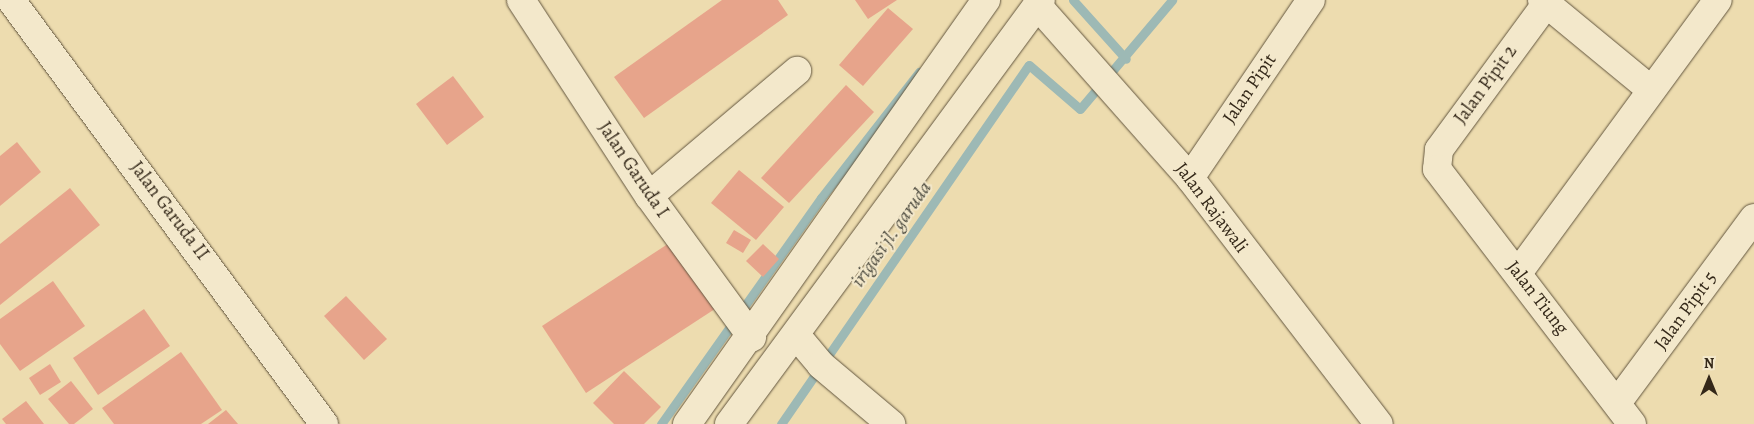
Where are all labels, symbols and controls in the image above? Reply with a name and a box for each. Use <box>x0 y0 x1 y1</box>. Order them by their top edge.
street label: Jalan Pipit 2 <box>1450 41 1522 129</box>
street label: Jalan Pipit <box>1218 50 1282 128</box>
street label: Jalan Garuda I <box>593 118 673 222</box>
street label: Jalan Garuda II <box>125 157 213 265</box>
street label: Jalan Rajawali <box>1170 158 1252 258</box>
water label: irigasi jl. garuda <box>846 176 936 292</box>
street label: Jalan Tiung <box>1501 256 1573 340</box>
street label: Jalan Pipit 5 <box>1650 267 1722 355</box>
north arrow <box>1684 354 1734 404</box>
text: N <box>1704 354 1714 373</box>

